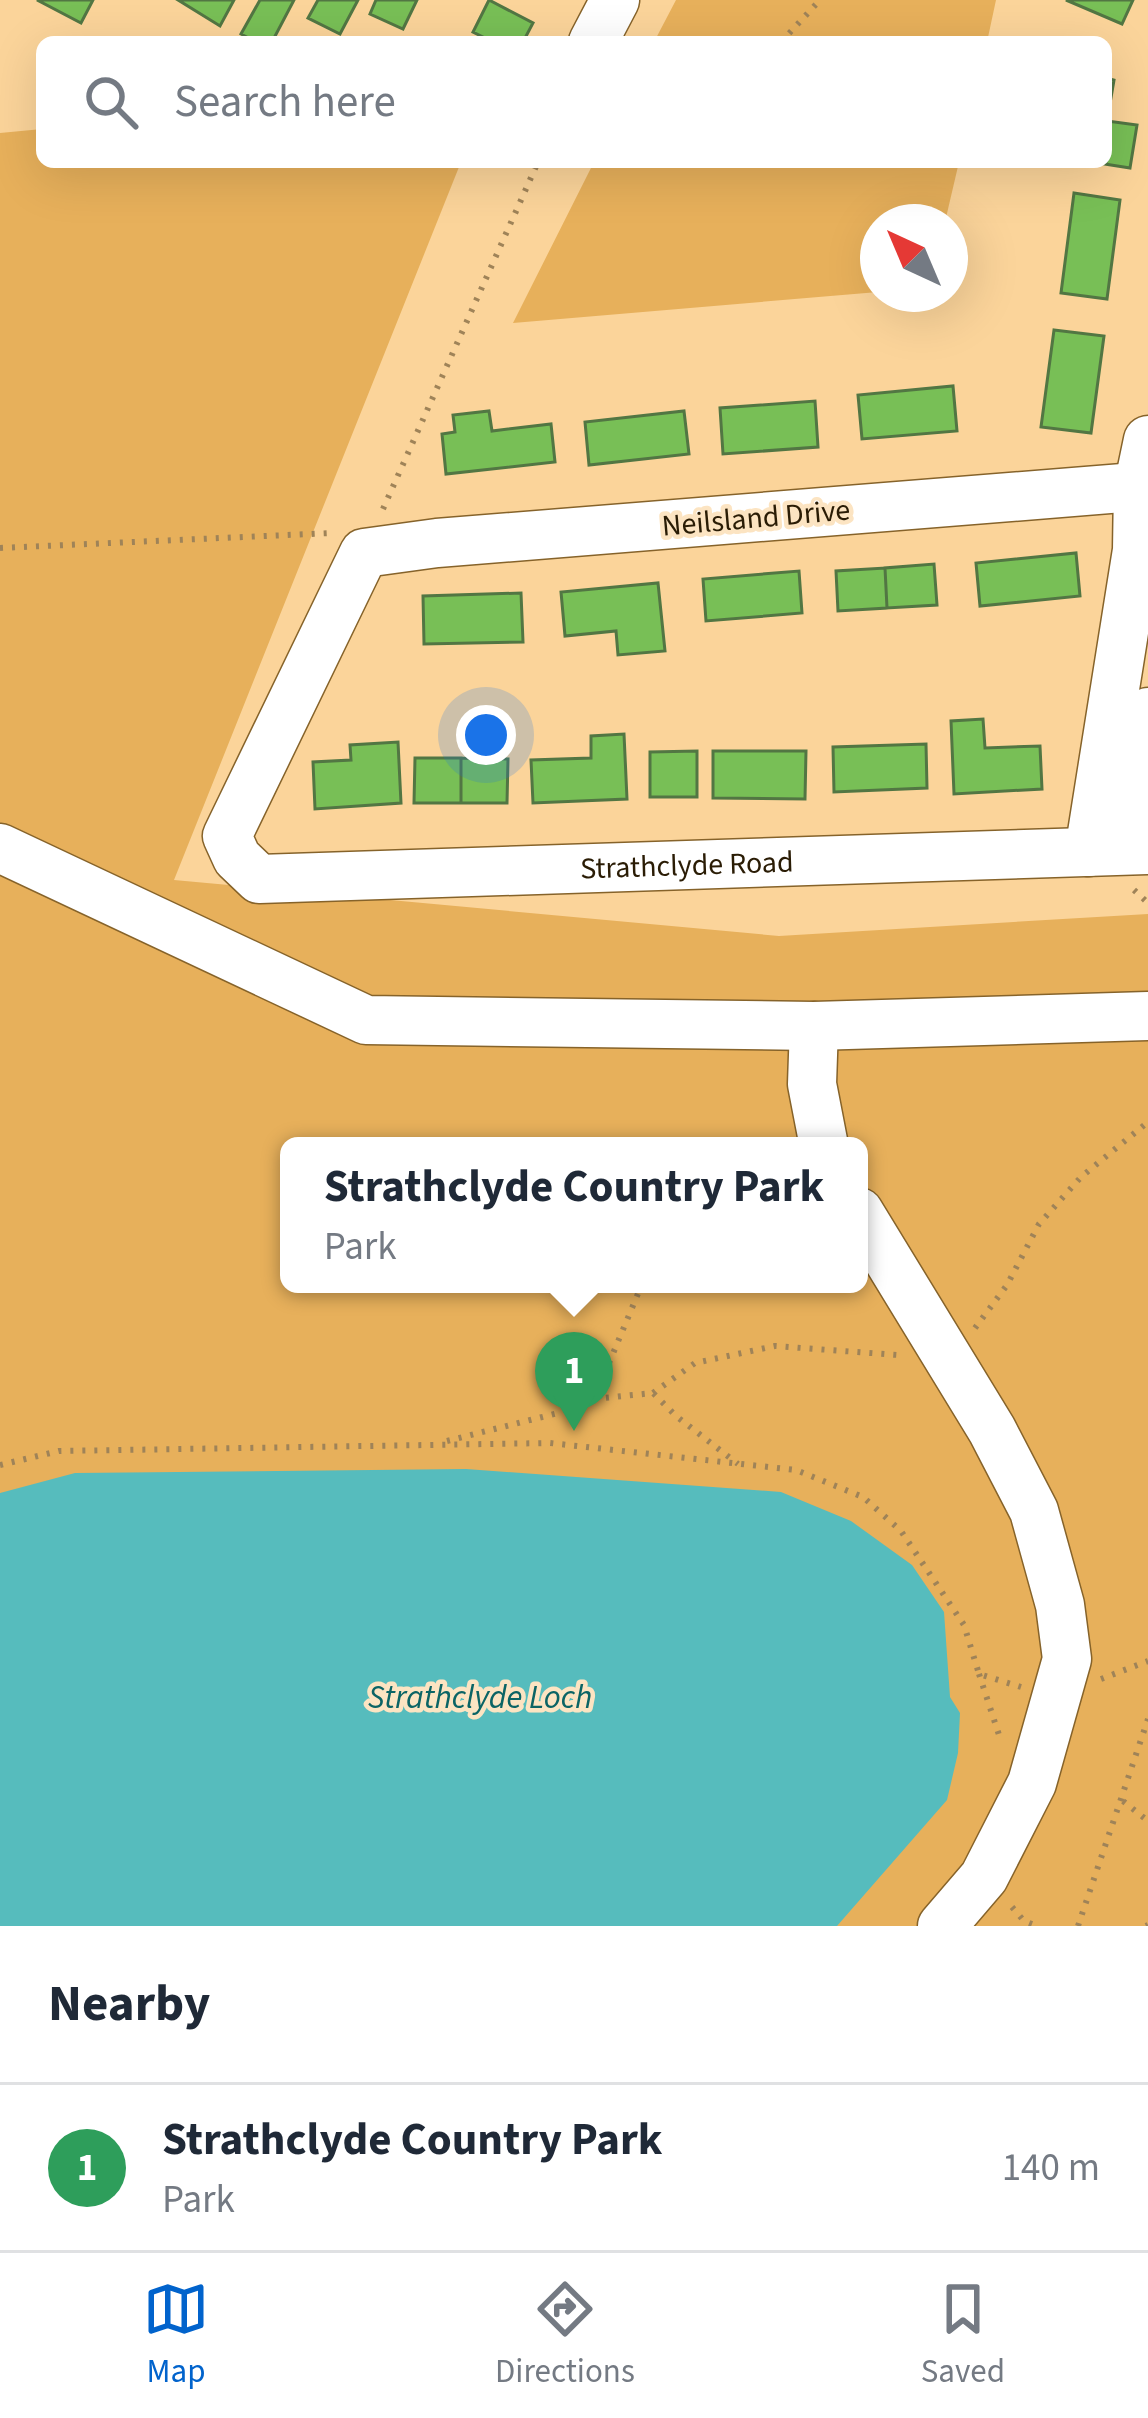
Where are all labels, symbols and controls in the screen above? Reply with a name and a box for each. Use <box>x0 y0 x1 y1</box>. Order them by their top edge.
search box <box>36 36 1112 168</box>
icon: search <box>78 69 144 135</box>
text: Search here <box>174 70 396 134</box>
north arrow <box>860 204 968 312</box>
street label: Neilsland Drive <box>660 488 852 548</box>
your location <box>456 705 516 765</box>
street label: Strathclyde Road <box>579 840 794 890</box>
popup <box>280 1137 868 1293</box>
text: Strathclyde Country Park <box>324 1155 824 1219</box>
text: Park <box>324 1219 397 1275</box>
pin: 1 <box>535 1332 613 1431</box>
water label: Strathclyde Loch <box>368 1674 592 1721</box>
text: Nearby <box>48 1968 210 2040</box>
text: Strathclyde Country Park <box>162 2108 663 2172</box>
text: 1 <box>77 2140 97 2196</box>
text: 140 m <box>1002 2140 1100 2196</box>
text: Park <box>162 2172 235 2228</box>
tab: Map <box>143 2276 209 2395</box>
tab: Directions <box>495 2276 635 2395</box>
tab: Saved <box>921 2276 1005 2395</box>

